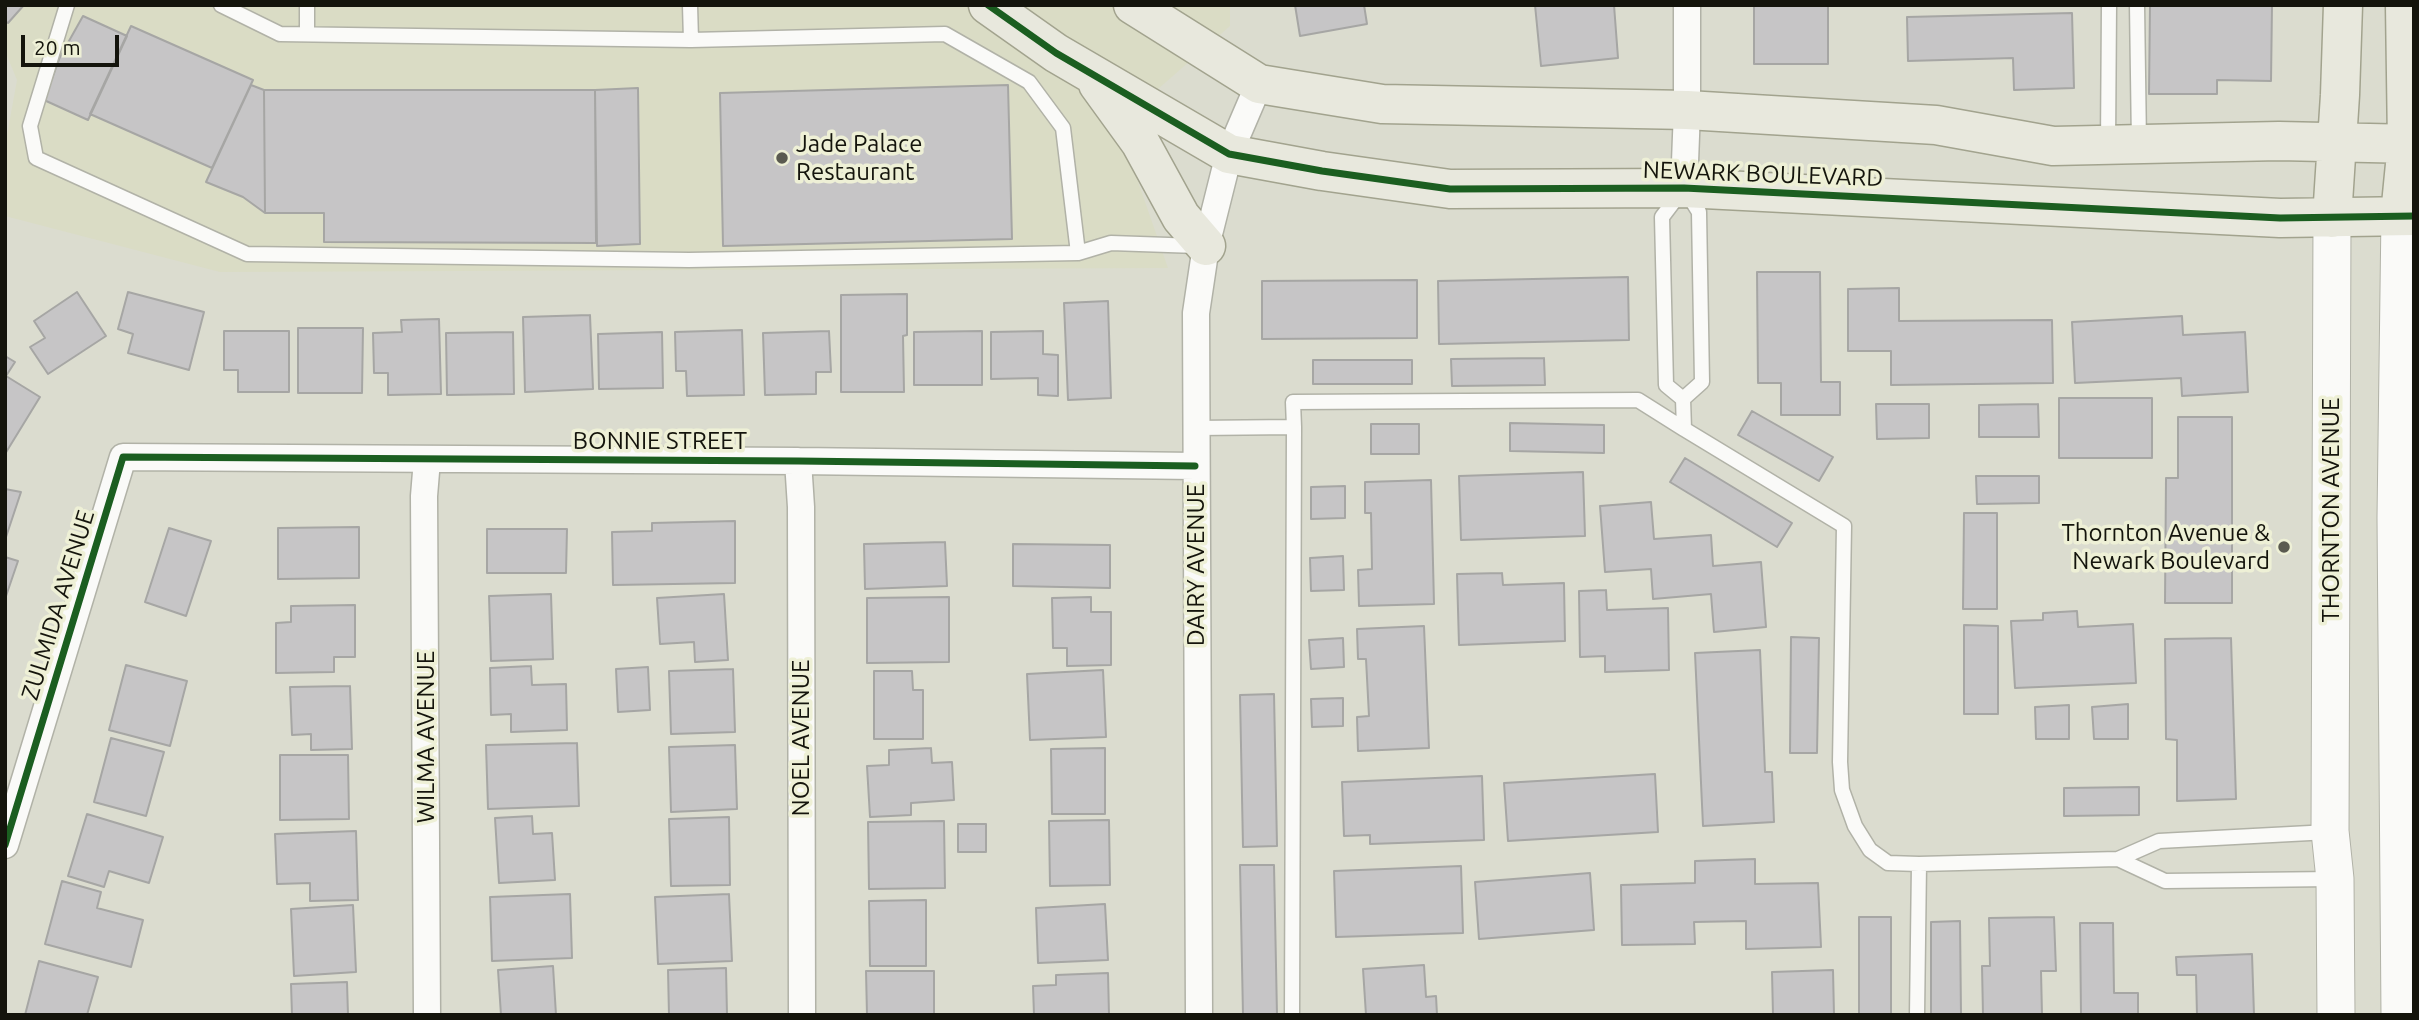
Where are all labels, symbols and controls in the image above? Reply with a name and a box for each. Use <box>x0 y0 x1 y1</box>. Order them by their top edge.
scale bar <box>24 21 122 65</box>
text: 20 m <box>34 35 81 59</box>
place label: Jade Palace Restaurant <box>796 130 922 186</box>
marker: Jade Palace Restaurant <box>774 150 790 166</box>
street label: NEWARK BOULEVARD <box>1642 155 1884 193</box>
street label: THORNTON AVENUE <box>2317 397 2345 623</box>
street label: BONNIE STREET <box>573 427 747 455</box>
street label: DAIRY AVENUE <box>1182 484 1210 646</box>
street label: ZULMIDA AVENUE <box>15 507 101 703</box>
place label: Thornton Avenue & Newark Boulevard <box>2061 519 2270 575</box>
marker: Thornton Avenue & Newark Boulevard <box>2276 539 2292 555</box>
street label: WILMA AVENUE <box>412 651 440 823</box>
street label: NOEL AVENUE <box>787 660 815 816</box>

